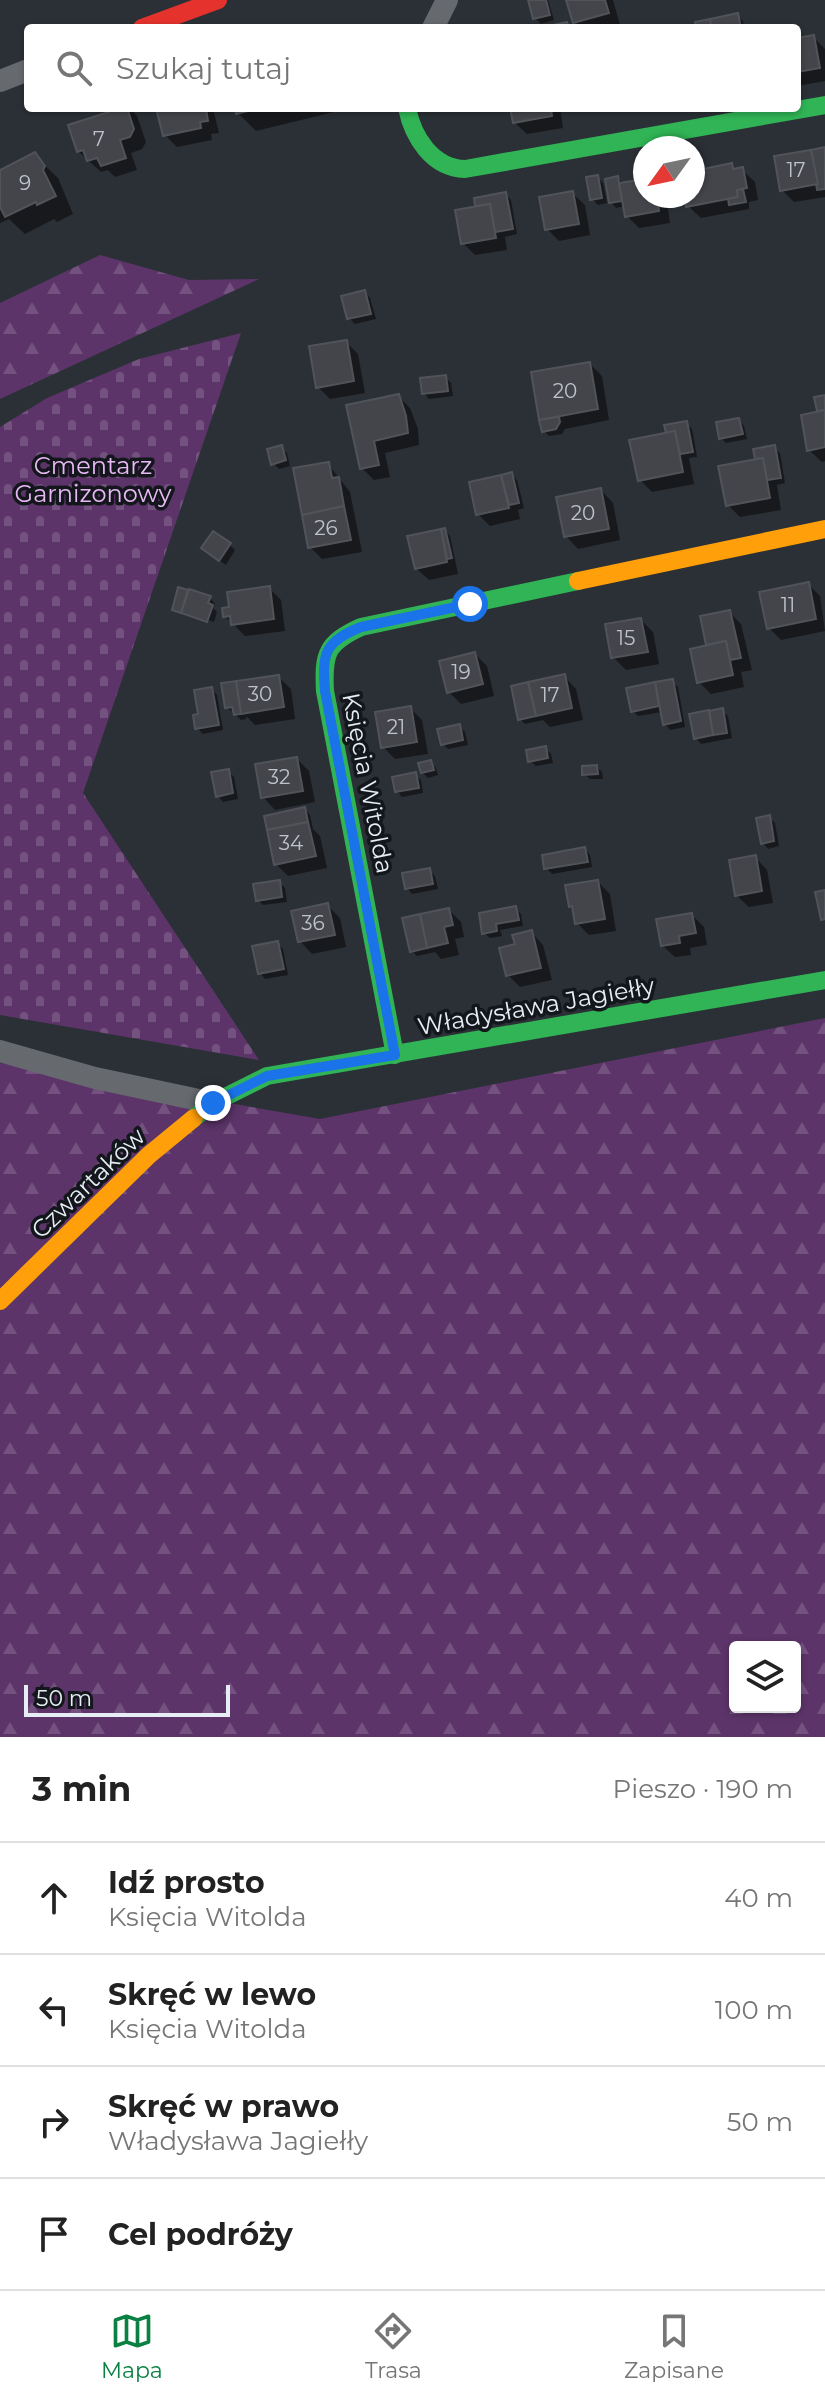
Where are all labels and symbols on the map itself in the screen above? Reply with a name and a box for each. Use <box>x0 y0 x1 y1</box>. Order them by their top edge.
house number: 7 <box>93 127 105 151</box>
north arrow <box>633 136 705 208</box>
house number: 17 <box>787 158 806 182</box>
house number: 9 <box>19 171 31 195</box>
house number: 20 <box>553 379 577 403</box>
park label: Cmentarz Garnizonowy <box>15 451 171 508</box>
house number: 20 <box>571 501 595 525</box>
house number: 26 <box>314 516 338 540</box>
route start <box>452 586 488 622</box>
house number: 11 <box>781 593 795 617</box>
house number: 15 <box>617 626 635 650</box>
house number: 19 <box>451 660 471 684</box>
house number: 30 <box>248 682 272 706</box>
house number: 17 <box>541 683 560 707</box>
street label: Księcia Witolda <box>336 690 400 876</box>
house number: 21 <box>387 715 405 739</box>
house number: 32 <box>268 765 290 789</box>
house number: 34 <box>279 831 303 855</box>
house number: 36 <box>301 911 325 935</box>
street label: Władysława Jagiełły <box>415 971 657 1041</box>
route end <box>195 1085 231 1121</box>
street label: Czwartaków <box>25 1122 151 1244</box>
scale bar <box>24 1681 230 1717</box>

